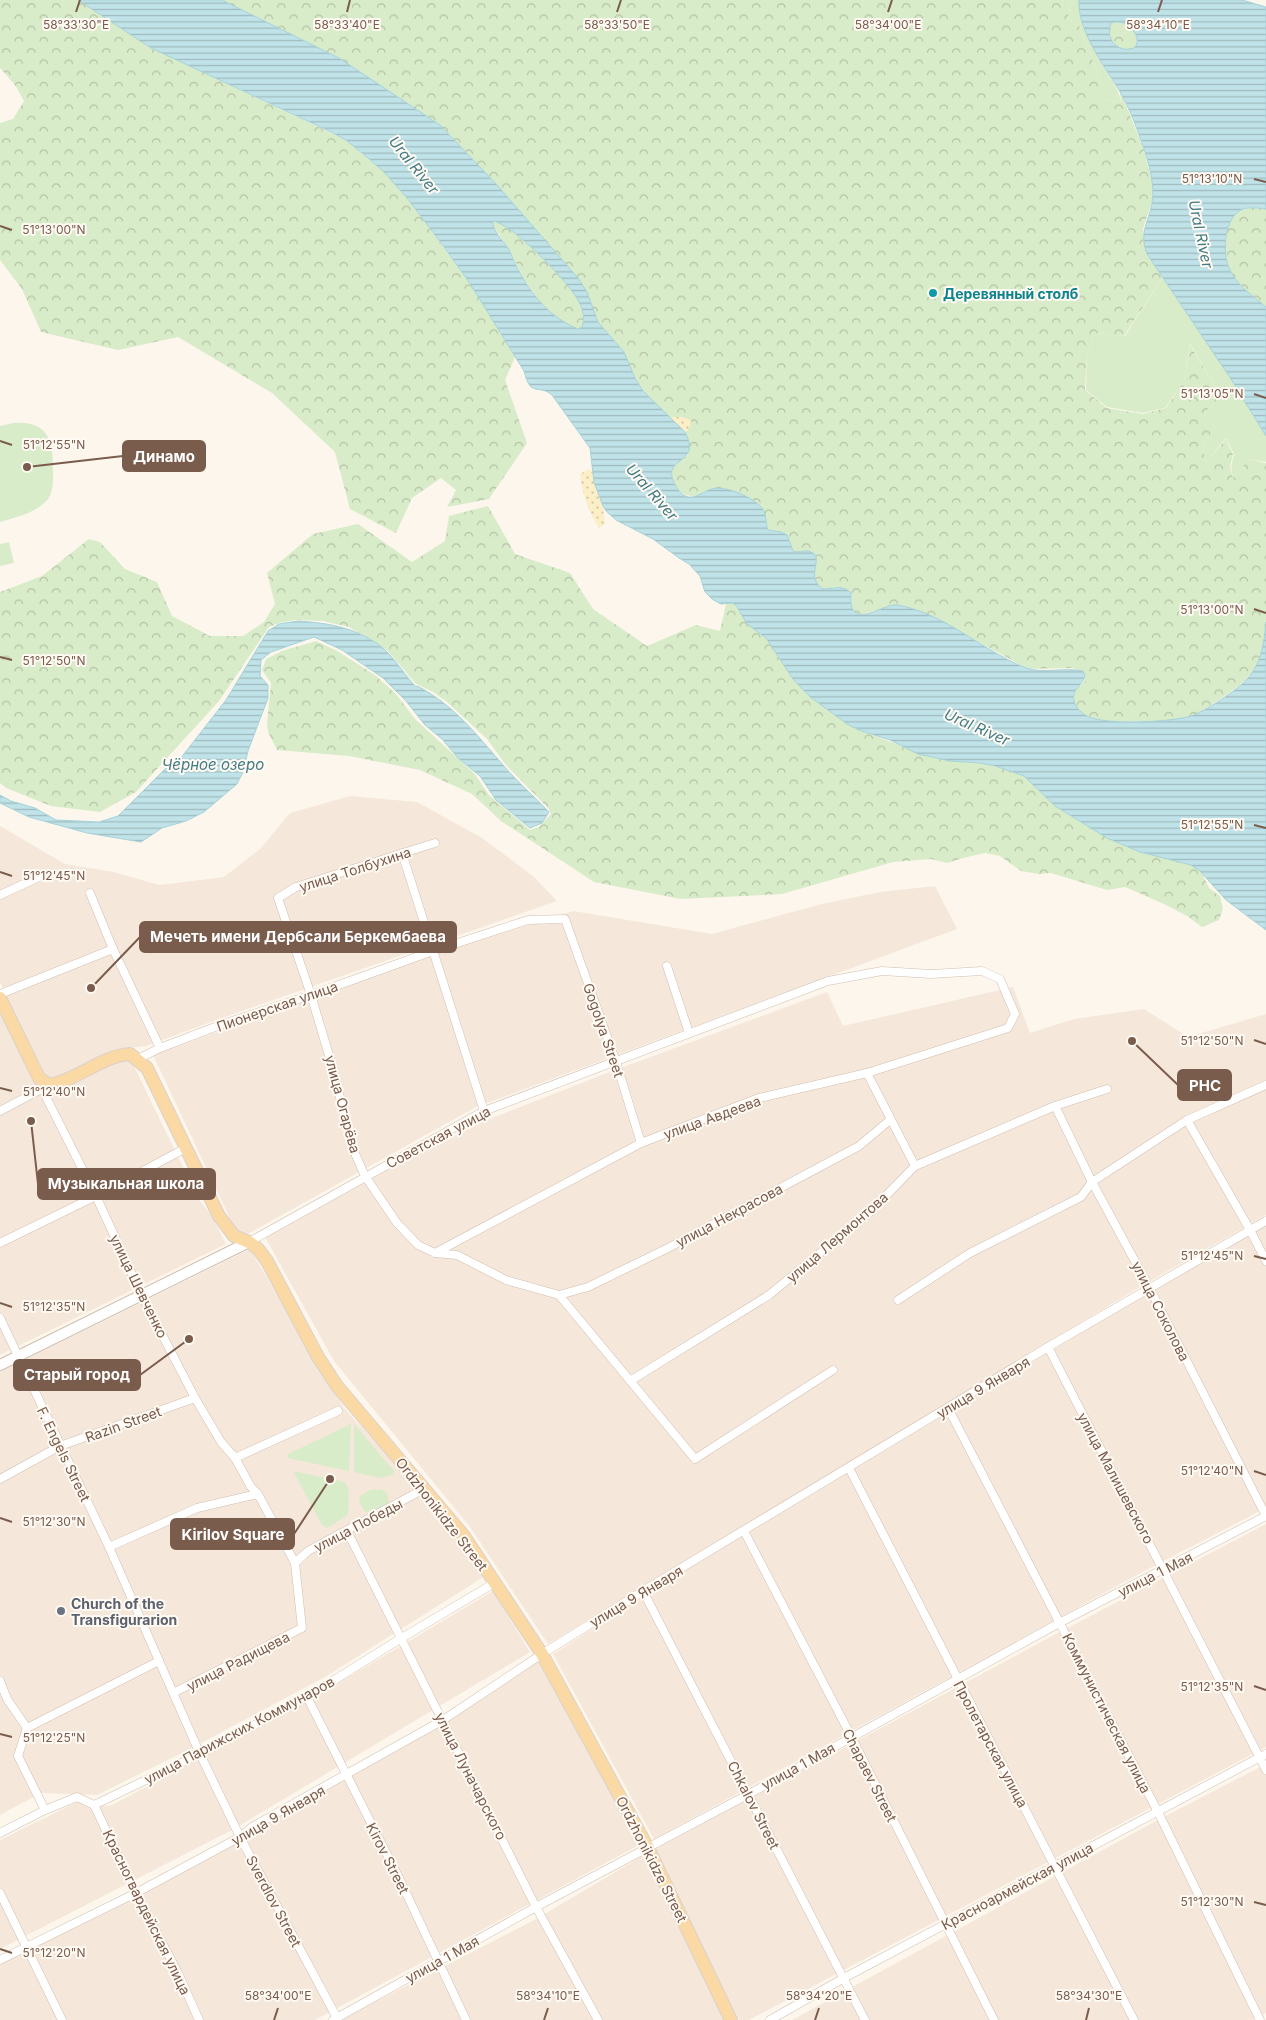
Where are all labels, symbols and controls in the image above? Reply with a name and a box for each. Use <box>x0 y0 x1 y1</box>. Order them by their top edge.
text: 58°33'30"E <box>43 17 109 32</box>
text: 58°33'40"E <box>314 17 380 32</box>
text: 58°33'50"E <box>584 17 650 32</box>
text: 58°34'00"E <box>855 17 921 32</box>
text: 58°34'10"E <box>1126 17 1190 32</box>
water label: Ural River <box>385 132 443 198</box>
text: 51°13'10"N <box>1182 171 1242 186</box>
water label: Ural River <box>1184 198 1218 270</box>
text: 51°13'00"N <box>22 222 86 237</box>
place label: Деревянный столб <box>943 285 1078 302</box>
marker: Деревянный столб <box>927 287 939 299</box>
text: 51°13'05"N <box>1180 386 1244 401</box>
text: 51°12'55"N <box>23 437 85 452</box>
callout: Динамо <box>123 441 205 471</box>
text: Динамо <box>133 447 195 466</box>
water label: Ural River <box>622 460 682 525</box>
text: 51°13'00"N <box>1180 602 1244 617</box>
text: 51°12'50"N <box>23 653 85 668</box>
water label: Ural River <box>941 704 1013 750</box>
water label: Чёрное озеро <box>162 755 264 774</box>
text: 51°12'55"N <box>1181 817 1243 832</box>
street label: улица Толбухина <box>297 843 413 895</box>
text: 51°12'45"N <box>23 868 85 883</box>
callout: Мечеть имени Дербсали Беркембаева <box>140 922 456 952</box>
text: Мечеть имени Дербсали Беркембаева <box>150 927 446 946</box>
street label: Пионерская улица <box>214 977 340 1035</box>
street label: Gogolya Street <box>580 981 628 1080</box>
text: 51°12'50"N <box>1181 1033 1243 1048</box>
street label: улица Огарёва <box>322 1053 364 1155</box>
callout: РНС <box>1178 1070 1231 1100</box>
text: РНС <box>1189 1076 1221 1095</box>
text: 51°12'40"N <box>23 1084 85 1099</box>
street label: улица Авдеева <box>661 1092 763 1142</box>
street label: Советская улица <box>383 1102 493 1172</box>
callout: Музыкальная школа <box>38 1169 215 1199</box>
text: Музыкальная школа <box>48 1174 204 1193</box>
street label: улица Некрасова <box>673 1180 785 1250</box>
street label: улица Лермонтова <box>783 1188 891 1286</box>
street label: улица Шевченко <box>107 1231 171 1341</box>
text: 51°12'45"N <box>1181 1248 1243 1263</box>
street label: улица Соколова <box>1128 1258 1194 1364</box>
text: 51°12'35"N <box>23 1299 85 1314</box>
street label: улица 9 Января <box>933 1352 1033 1422</box>
callout: Старый город <box>14 1360 140 1390</box>
text: Старый город <box>24 1365 130 1384</box>
street label: Razin Street <box>83 1402 164 1446</box>
street label: F. Engels Street <box>34 1404 94 1505</box>
street label: улица Малишевского <box>1074 1410 1158 1546</box>
street label: Ordzhonikidze Street <box>392 1454 492 1574</box>
text: 51°12'40"N <box>1181 1463 1243 1478</box>
street label: улица Победы <box>311 1494 405 1556</box>
text: 51°12'30"N <box>22 1514 86 1529</box>
callout: Kirilov Square <box>171 1519 294 1549</box>
text: Kirilov Square <box>182 1525 284 1544</box>
street label: улица 1 Мая <box>1115 1548 1195 1600</box>
street label: улица 9 Января <box>586 1561 686 1631</box>
place label: Church of the Transfigurarion <box>71 1595 177 1628</box>
marker: Church of the Transfigurarion <box>55 1605 67 1617</box>
street label: улица Радищева <box>184 1628 292 1694</box>
street label: Коммунистическая улица <box>1059 1630 1155 1796</box>
street label: улица Парижских Коммунаров <box>141 1672 337 1788</box>
street label: Пролетарская улица <box>950 1678 1032 1810</box>
text: 51°12'35"N <box>1181 1679 1243 1694</box>
street label: улица Луначарского <box>431 1709 511 1843</box>
street label: Chapaev Street <box>839 1726 901 1825</box>
text: 51°12'25"N <box>23 1730 85 1745</box>
street label: улица 1 Мая <box>758 1739 838 1793</box>
street label: Chkalov Street <box>724 1758 784 1852</box>
street label: улица 9 Января <box>228 1781 328 1849</box>
street label: Ordzhonikidze Street <box>613 1793 691 1925</box>
street label: Kirov Street <box>363 1820 413 1897</box>
street label: Красногвардейская улица <box>100 1827 194 1997</box>
street label: Красноармейская улица <box>938 1839 1096 1933</box>
street label: Sverdlov Street <box>243 1852 305 1950</box>
text: 51°12'30"N <box>1180 1894 1244 1909</box>
street label: улица 1 Мая <box>402 1932 482 1986</box>
text: 51°12'20"N <box>23 1945 85 1960</box>
text: 58°34'00"E <box>245 1988 311 2003</box>
text: 58°34'10"E <box>516 1988 580 2003</box>
text: 58°34'20"E <box>786 1988 852 2003</box>
text: 58°34'30"E <box>1056 1988 1122 2003</box>

